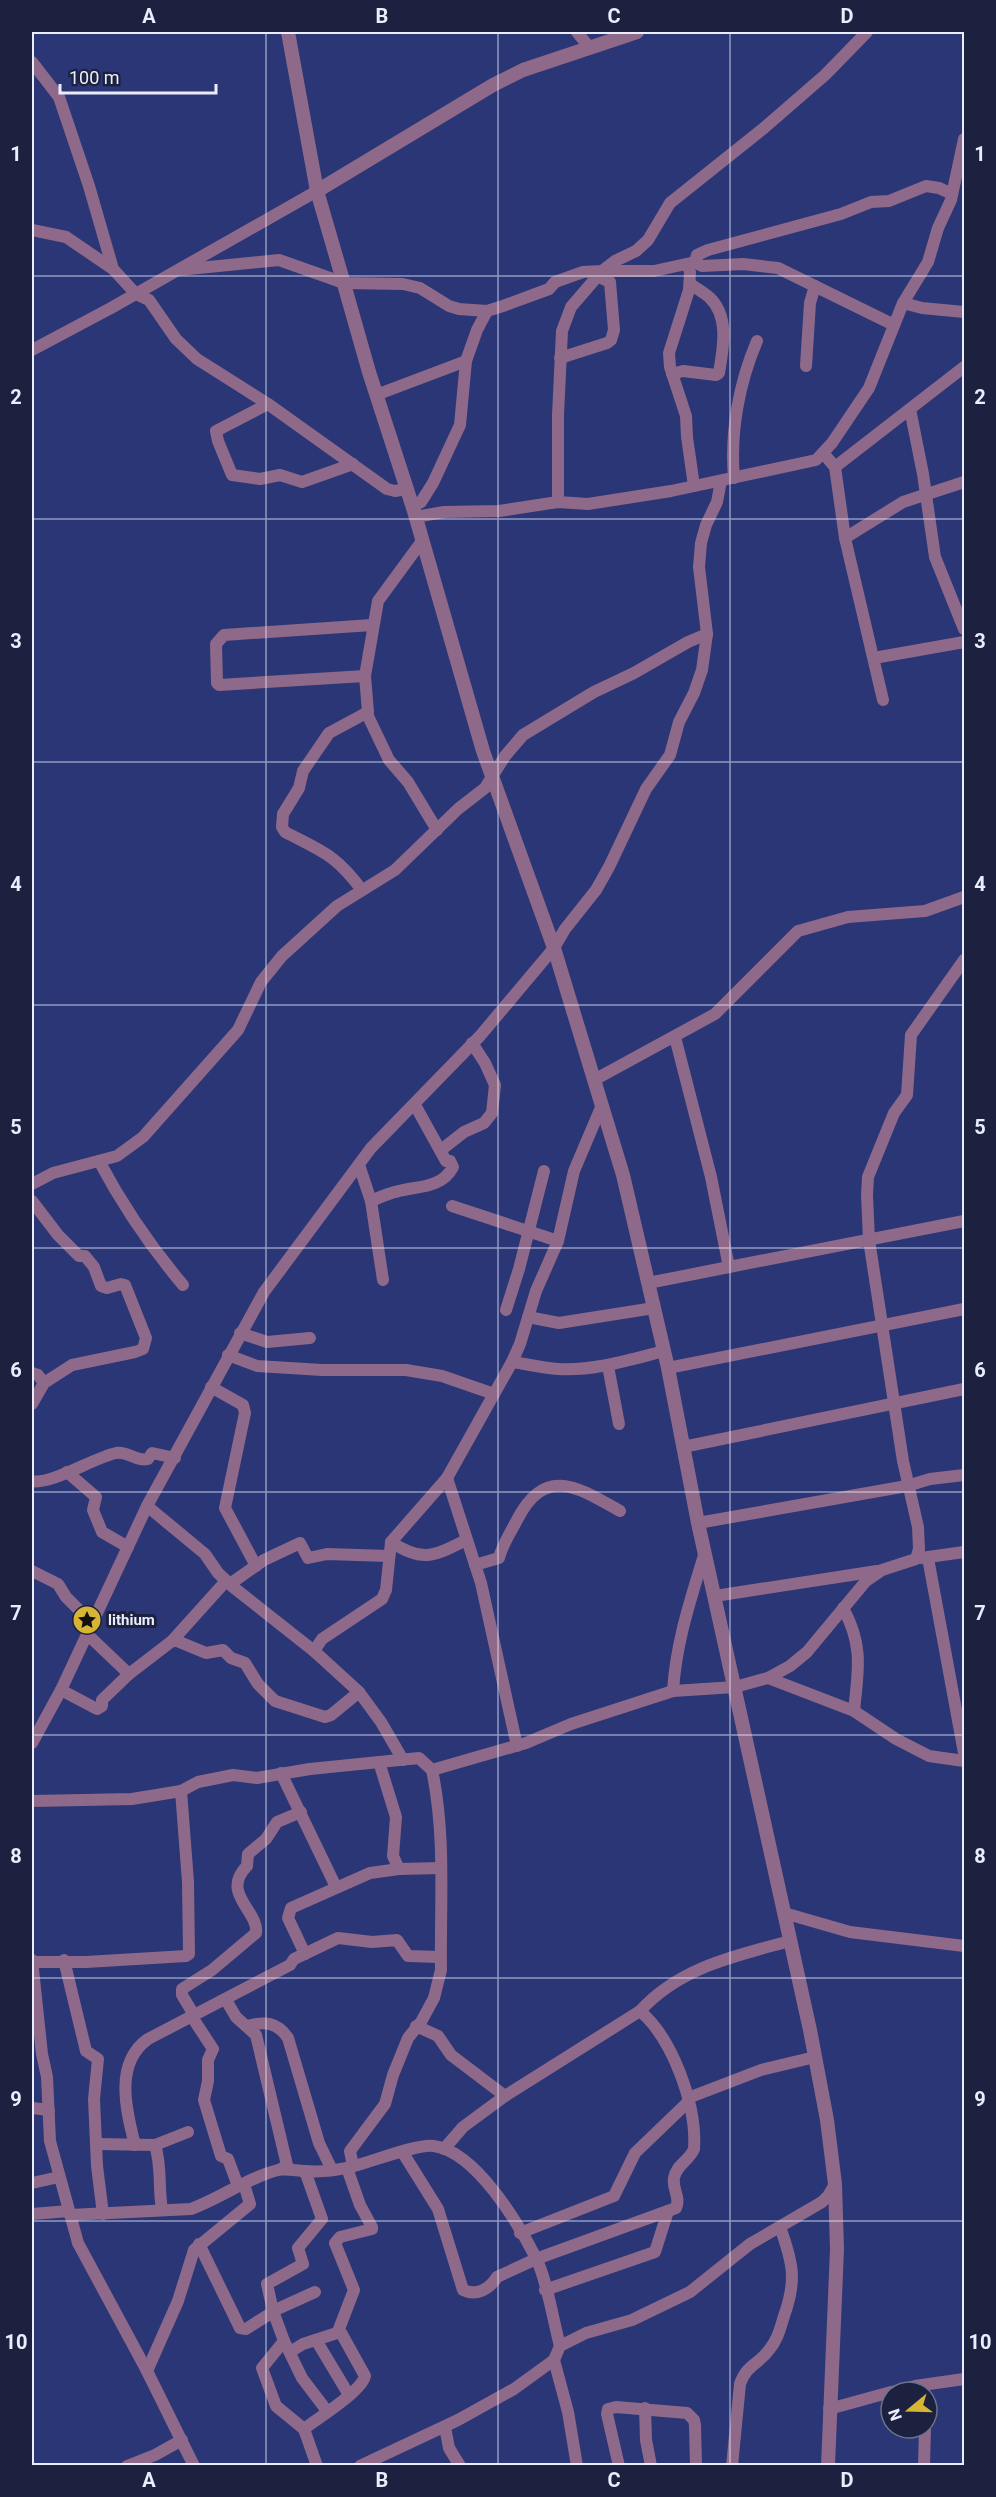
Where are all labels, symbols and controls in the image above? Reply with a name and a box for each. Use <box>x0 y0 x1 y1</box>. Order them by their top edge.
text: A <box>142 4 156 28</box>
text: B <box>376 4 388 28</box>
text: C <box>607 4 621 28</box>
text: D <box>841 4 854 28</box>
scale bar <box>60 57 216 95</box>
text: 100 m <box>69 67 120 88</box>
text: 1 <box>10 142 22 166</box>
text: 1 <box>974 142 986 166</box>
text: 2 <box>10 385 22 409</box>
text: 2 <box>974 385 986 409</box>
text: 3 <box>10 629 22 653</box>
text: 3 <box>974 629 986 653</box>
text: 4 <box>10 872 22 896</box>
text: 4 <box>974 872 986 896</box>
text: 5 <box>10 1115 22 1139</box>
text: 5 <box>974 1115 986 1139</box>
text: 6 <box>10 1358 22 1382</box>
text: 6 <box>974 1358 986 1382</box>
text: 7 <box>10 1601 22 1625</box>
text: 7 <box>974 1601 986 1625</box>
place icon: lithium <box>71 1604 103 1636</box>
place label: lithium <box>108 1611 155 1629</box>
text: 8 <box>10 1844 22 1868</box>
text: 8 <box>974 1844 986 1868</box>
text: 9 <box>10 2087 22 2111</box>
text: 9 <box>974 2087 986 2111</box>
text: 10 <box>5 2330 27 2354</box>
text: 10 <box>969 2330 991 2354</box>
north arrow <box>879 2380 939 2440</box>
text: N <box>884 2406 906 2423</box>
text: A <box>142 2468 156 2492</box>
text: B <box>376 2468 388 2492</box>
text: C <box>607 2468 621 2492</box>
text: D <box>841 2468 854 2492</box>

